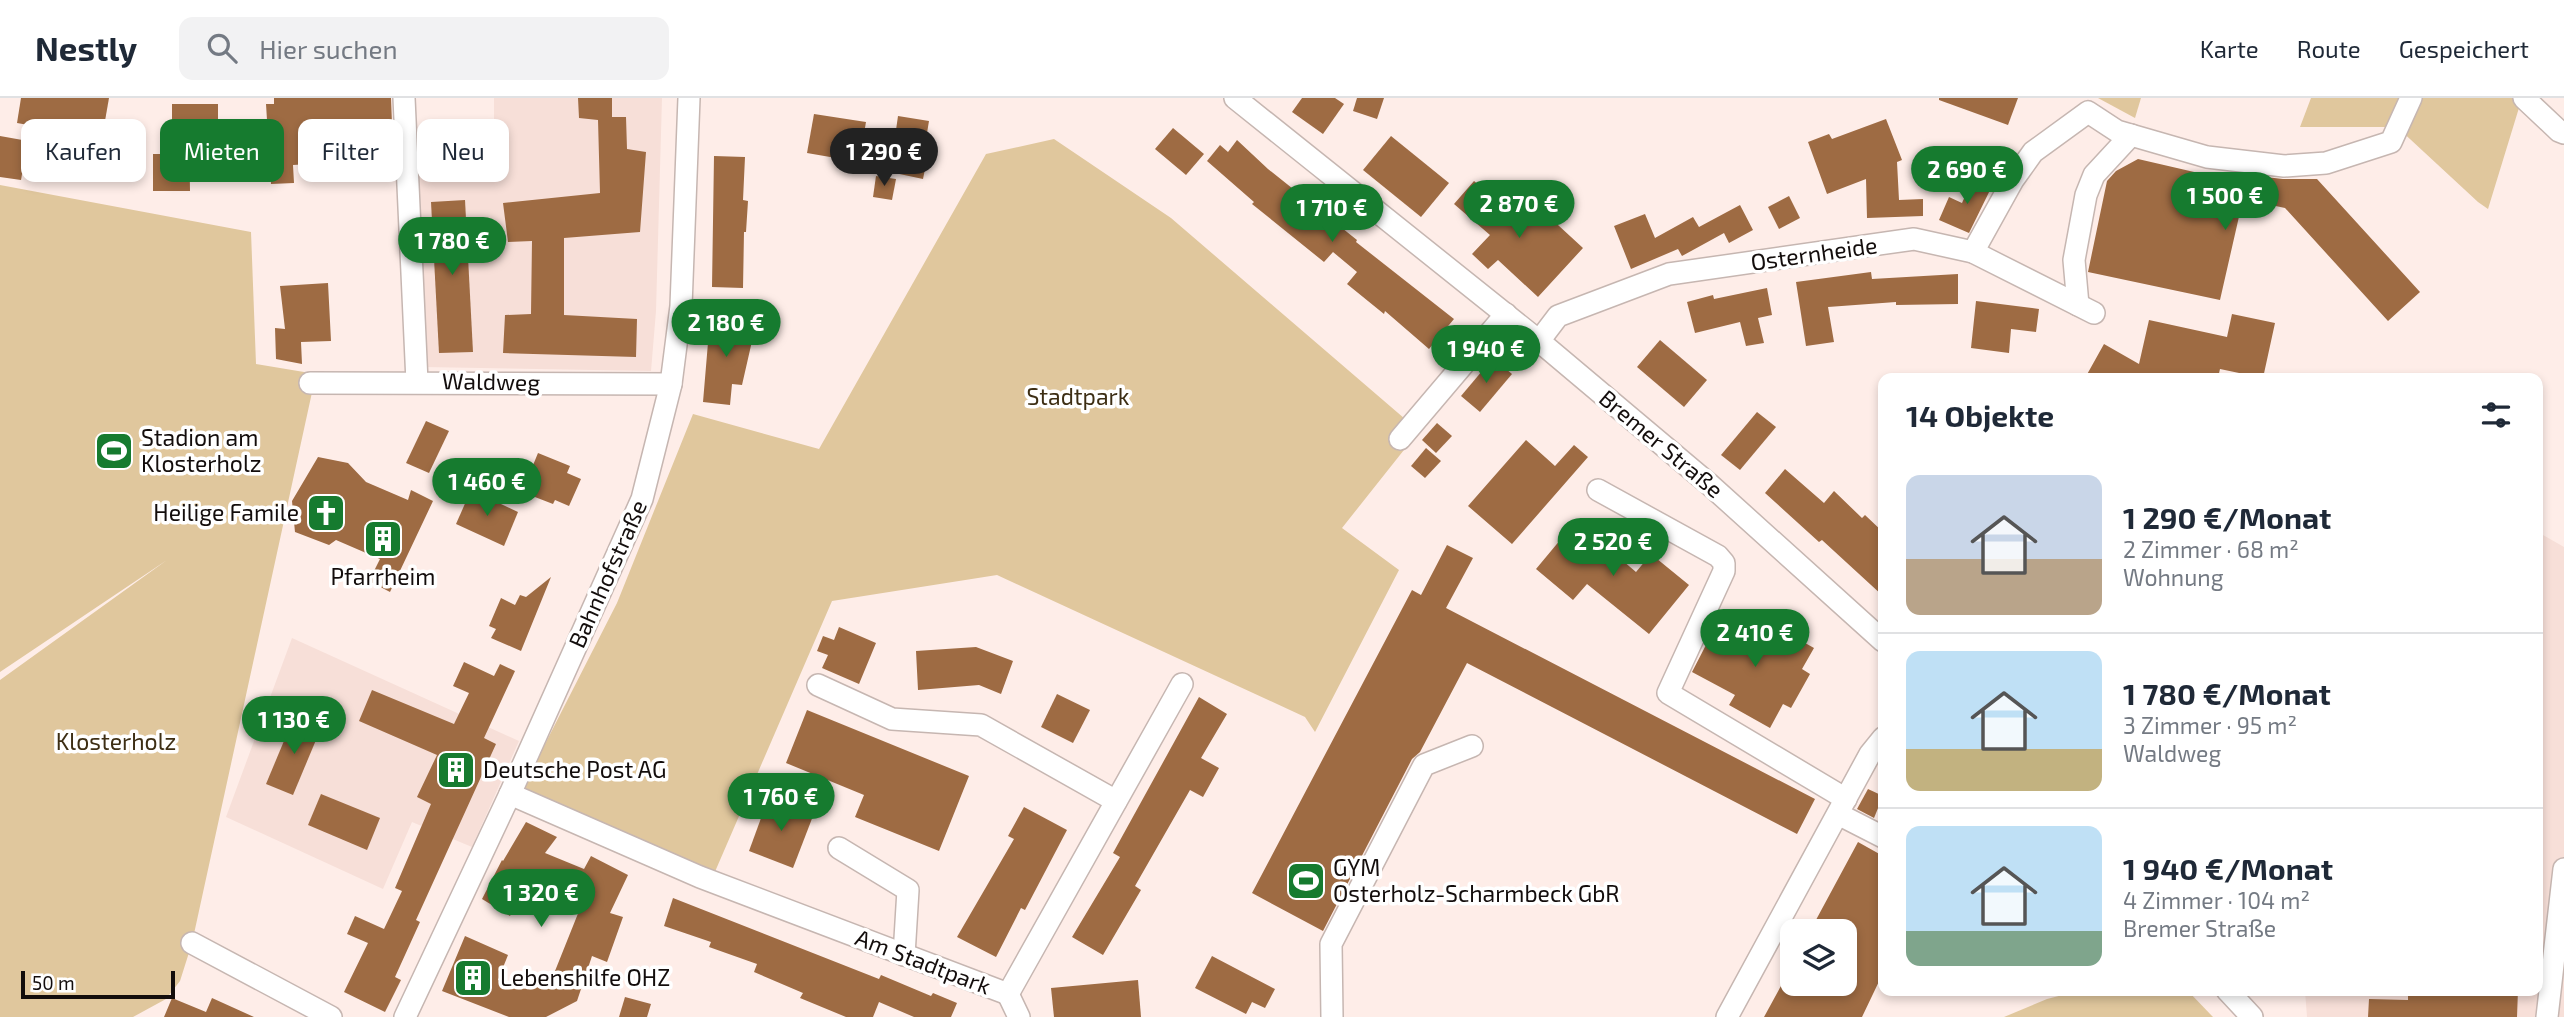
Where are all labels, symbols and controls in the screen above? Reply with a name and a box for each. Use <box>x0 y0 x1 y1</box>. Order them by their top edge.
search box <box>179 17 669 80</box>
text: Nestly <box>35 28 137 68</box>
icon: search <box>203 29 241 67</box>
text: Hier suchen <box>259 33 398 64</box>
text: Karte <box>2200 34 2259 63</box>
text: Route <box>2297 34 2361 63</box>
text: Gespeichert <box>2399 34 2529 63</box>
chip: Kaufen <box>21 119 146 182</box>
chip: Mieten <box>160 119 284 182</box>
chip: Filter <box>298 119 403 182</box>
chip: Neu <box>417 119 509 182</box>
pin: 1 290 € <box>819 129 949 188</box>
text: 1 290 € <box>846 137 922 165</box>
pin: 2 690 € <box>1902 146 2032 206</box>
text: 2 690 € <box>1927 155 2007 183</box>
pin: 1 500 € <box>2160 172 2290 232</box>
pin: 2 870 € <box>1454 180 1584 240</box>
text: 1 500 € <box>2187 181 2263 209</box>
pin: 1 710 € <box>1267 184 1397 244</box>
text: 2 870 € <box>1479 189 1559 217</box>
text: 1 710 € <box>1296 193 1368 221</box>
pin: 1 780 € <box>387 218 517 277</box>
text: 1 780 € <box>414 226 490 254</box>
street label: Osternheide <box>1749 230 1879 276</box>
pin: 2 180 € <box>661 300 791 359</box>
text: 2 180 € <box>688 308 764 336</box>
pin: 1 940 € <box>1421 326 1551 385</box>
text: 1 940 € <box>1447 334 1525 362</box>
street label: Waldweg <box>442 366 541 396</box>
park label: Stadtpark <box>1027 382 1130 410</box>
street label: Bremer Straße <box>1594 383 1729 503</box>
icon: filters <box>2477 396 2515 434</box>
text: 14 Objekte <box>1906 397 2054 433</box>
place label: Stadion am Klosterholz <box>141 423 262 477</box>
sports icon: Stadion am Klosterholz <box>93 430 135 472</box>
pin: 1 460 € <box>422 458 552 518</box>
text: 1 460 € <box>448 467 526 495</box>
church icon: Heilige Famile <box>305 492 347 534</box>
street label: Bahnhofstraße <box>562 495 652 652</box>
place label: Heilige Famile <box>153 498 299 526</box>
text: 1 290 €/Monat <box>2123 499 2331 535</box>
icon: home <box>1962 503 2046 587</box>
building icon: Pfarrheim <box>362 518 404 560</box>
pin: 2 520 € <box>1548 518 1678 578</box>
text: 2 520 € <box>1574 527 1652 555</box>
text: 2 Zimmer · 68 m² <box>2123 535 2299 563</box>
place label: Pfarrheim <box>331 562 435 590</box>
text: Wohnung <box>2123 563 2224 591</box>
pin: 2 410 € <box>1690 610 1820 669</box>
text: 2 410 € <box>1716 618 1794 646</box>
text: 1 780 €/Monat <box>2123 675 2331 711</box>
icon: home <box>1962 679 2046 763</box>
pin: 1 130 € <box>229 696 359 756</box>
text: 1 130 € <box>258 705 330 733</box>
text: 3 Zimmer · 95 m² <box>2123 711 2297 739</box>
park label: Klosterholz <box>56 727 176 755</box>
text: Waldweg <box>2123 739 2221 767</box>
building icon: Deutsche Post AG <box>435 749 477 791</box>
place label: Deutsche Post AG <box>483 755 666 783</box>
pin: 1 760 € <box>716 774 846 833</box>
text: 1 760 € <box>744 782 818 810</box>
text: 1 940 €/Monat <box>2123 850 2333 886</box>
place label: GYM Osterholz-Scharmbeck GbR <box>1333 853 1620 907</box>
icon: home <box>1962 854 2046 938</box>
sports icon: GYM Osterholz-Scharmbeck GbR <box>1285 860 1327 902</box>
pin: 1 320 € <box>476 870 606 929</box>
text: 1 320 € <box>503 878 579 906</box>
text: 4 Zimmer · 104 m² <box>2123 886 2310 914</box>
text: Bremer Straße <box>2123 914 2276 942</box>
map controls <box>1780 919 1857 996</box>
button: layers <box>1780 919 1857 996</box>
street label: Am Stadtpark <box>852 922 995 1000</box>
building icon: Lebenshilfe OHZ <box>452 957 494 999</box>
place label: Lebenshilfe OHZ <box>500 963 670 991</box>
scale bar <box>21 968 175 1000</box>
text: 50 m <box>32 971 75 994</box>

